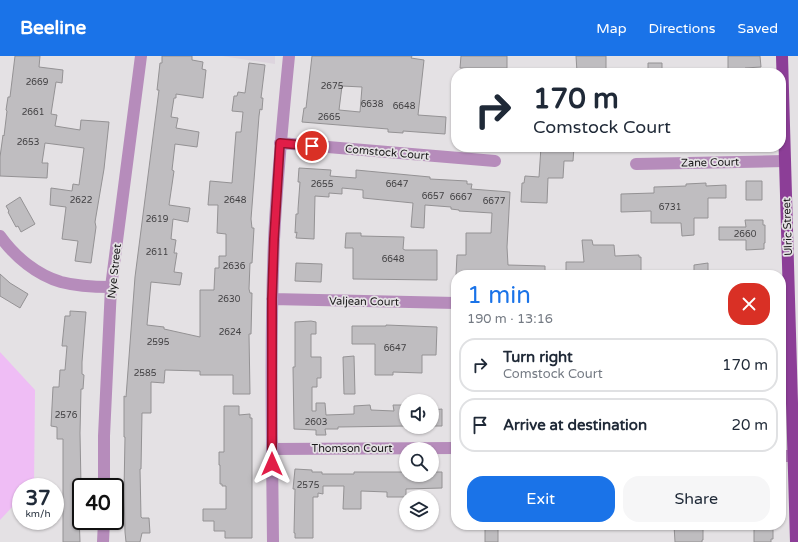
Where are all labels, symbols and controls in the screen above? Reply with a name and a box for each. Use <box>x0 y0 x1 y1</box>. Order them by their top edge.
text: Beeline <box>20 17 86 39</box>
text: Map <box>596 20 627 37</box>
text: Directions <box>649 20 716 37</box>
text: Saved <box>738 20 778 37</box>
house number: 2669 <box>26 77 49 88</box>
house number: 2675 <box>321 81 344 92</box>
text: 170 m <box>533 82 619 116</box>
icon: right <box>467 84 519 136</box>
house number: 6638 <box>361 99 384 110</box>
house number: 6648 <box>393 101 416 112</box>
house number: 2661 <box>22 107 44 118</box>
house number: 2665 <box>318 112 341 123</box>
text: Comstock Court <box>533 116 671 138</box>
pin <box>295 129 329 163</box>
icon: arrive <box>301 135 323 157</box>
house number: 2653 <box>17 137 39 148</box>
street label: Comstock Court <box>344 142 430 163</box>
street label: Zane Court <box>681 155 739 170</box>
house number: 2655 <box>311 179 334 190</box>
house number: 6647 <box>386 179 409 190</box>
house number: 6657 <box>422 191 445 202</box>
house number: 6667 <box>450 192 473 203</box>
house number: 2622 <box>70 195 92 206</box>
house number: 2648 <box>224 195 247 206</box>
house number: 6677 <box>483 196 506 207</box>
street label: Ulric Street <box>780 198 795 256</box>
house number: 6731 <box>659 202 681 213</box>
house number: 2619 <box>146 214 169 225</box>
house number: 2660 <box>734 229 757 240</box>
street label: Nye Street <box>105 243 124 299</box>
house number: 2611 <box>146 247 168 258</box>
house number: 6648 <box>382 254 405 265</box>
house number: 2636 <box>223 261 246 272</box>
text: 1 min <box>467 281 531 310</box>
button: close <box>728 283 770 325</box>
house number: 2630 <box>218 294 241 305</box>
street label: Valjean Court <box>329 294 399 309</box>
text: 190 m · 13:16 <box>467 311 553 327</box>
house number: 2624 <box>219 327 242 338</box>
house number: 2595 <box>147 337 170 348</box>
house number: 6647 <box>384 343 407 354</box>
text: Turn right <box>503 348 573 366</box>
icon: right <box>469 354 491 376</box>
text: 170 m <box>722 356 768 374</box>
text: Comstock Court <box>503 366 603 382</box>
house number: 2585 <box>134 368 157 379</box>
map controls <box>399 394 439 530</box>
button: sound <box>399 394 439 434</box>
house number: 2576 <box>55 410 78 421</box>
icon: arrive <box>469 414 491 436</box>
text: Arrive at destination <box>503 416 647 434</box>
text: 20 m <box>731 416 768 434</box>
house number: 2603 <box>305 417 327 428</box>
street label: Thomson Court <box>312 442 392 455</box>
button: search <box>399 442 439 482</box>
position arrow <box>251 443 293 485</box>
button: Exit <box>467 476 615 522</box>
button: Share <box>623 476 770 522</box>
speed limit sign: 40 <box>72 478 124 530</box>
house number: 2575 <box>297 480 320 491</box>
text: 37 <box>25 487 51 511</box>
button: layers <box>399 490 439 530</box>
text: km/h <box>25 508 51 520</box>

